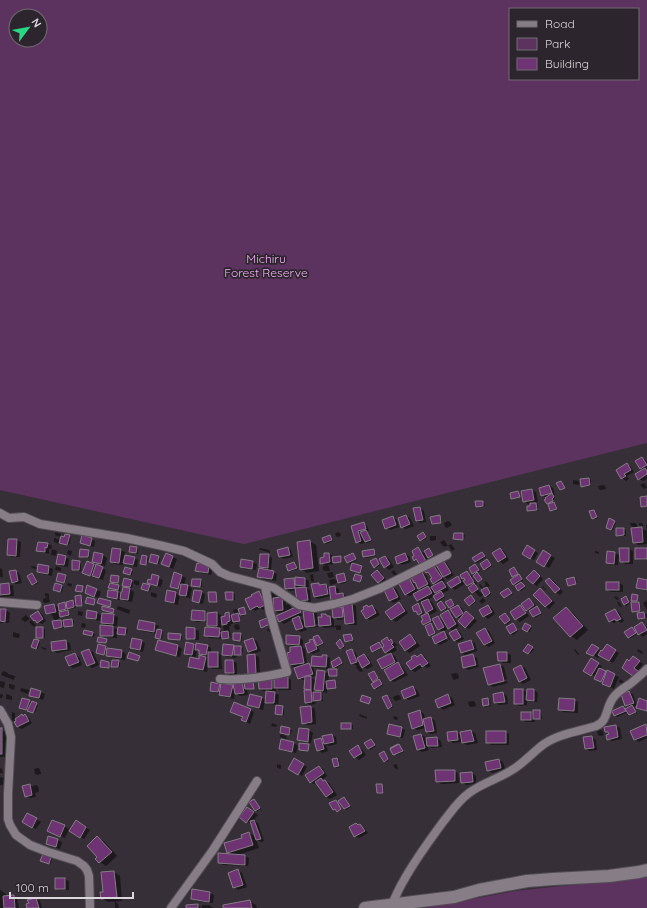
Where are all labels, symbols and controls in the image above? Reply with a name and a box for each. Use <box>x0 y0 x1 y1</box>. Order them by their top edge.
north arrow <box>8 8 48 48</box>
legend <box>509 8 639 80</box>
text: N <box>28 16 45 30</box>
text: Road <box>545 16 575 31</box>
text: Park <box>545 36 570 51</box>
text: Building <box>545 56 589 71</box>
park label: Michiru Forest Reserve <box>224 251 308 280</box>
scale bar <box>10 874 133 900</box>
text: 100 m <box>16 880 49 895</box>

